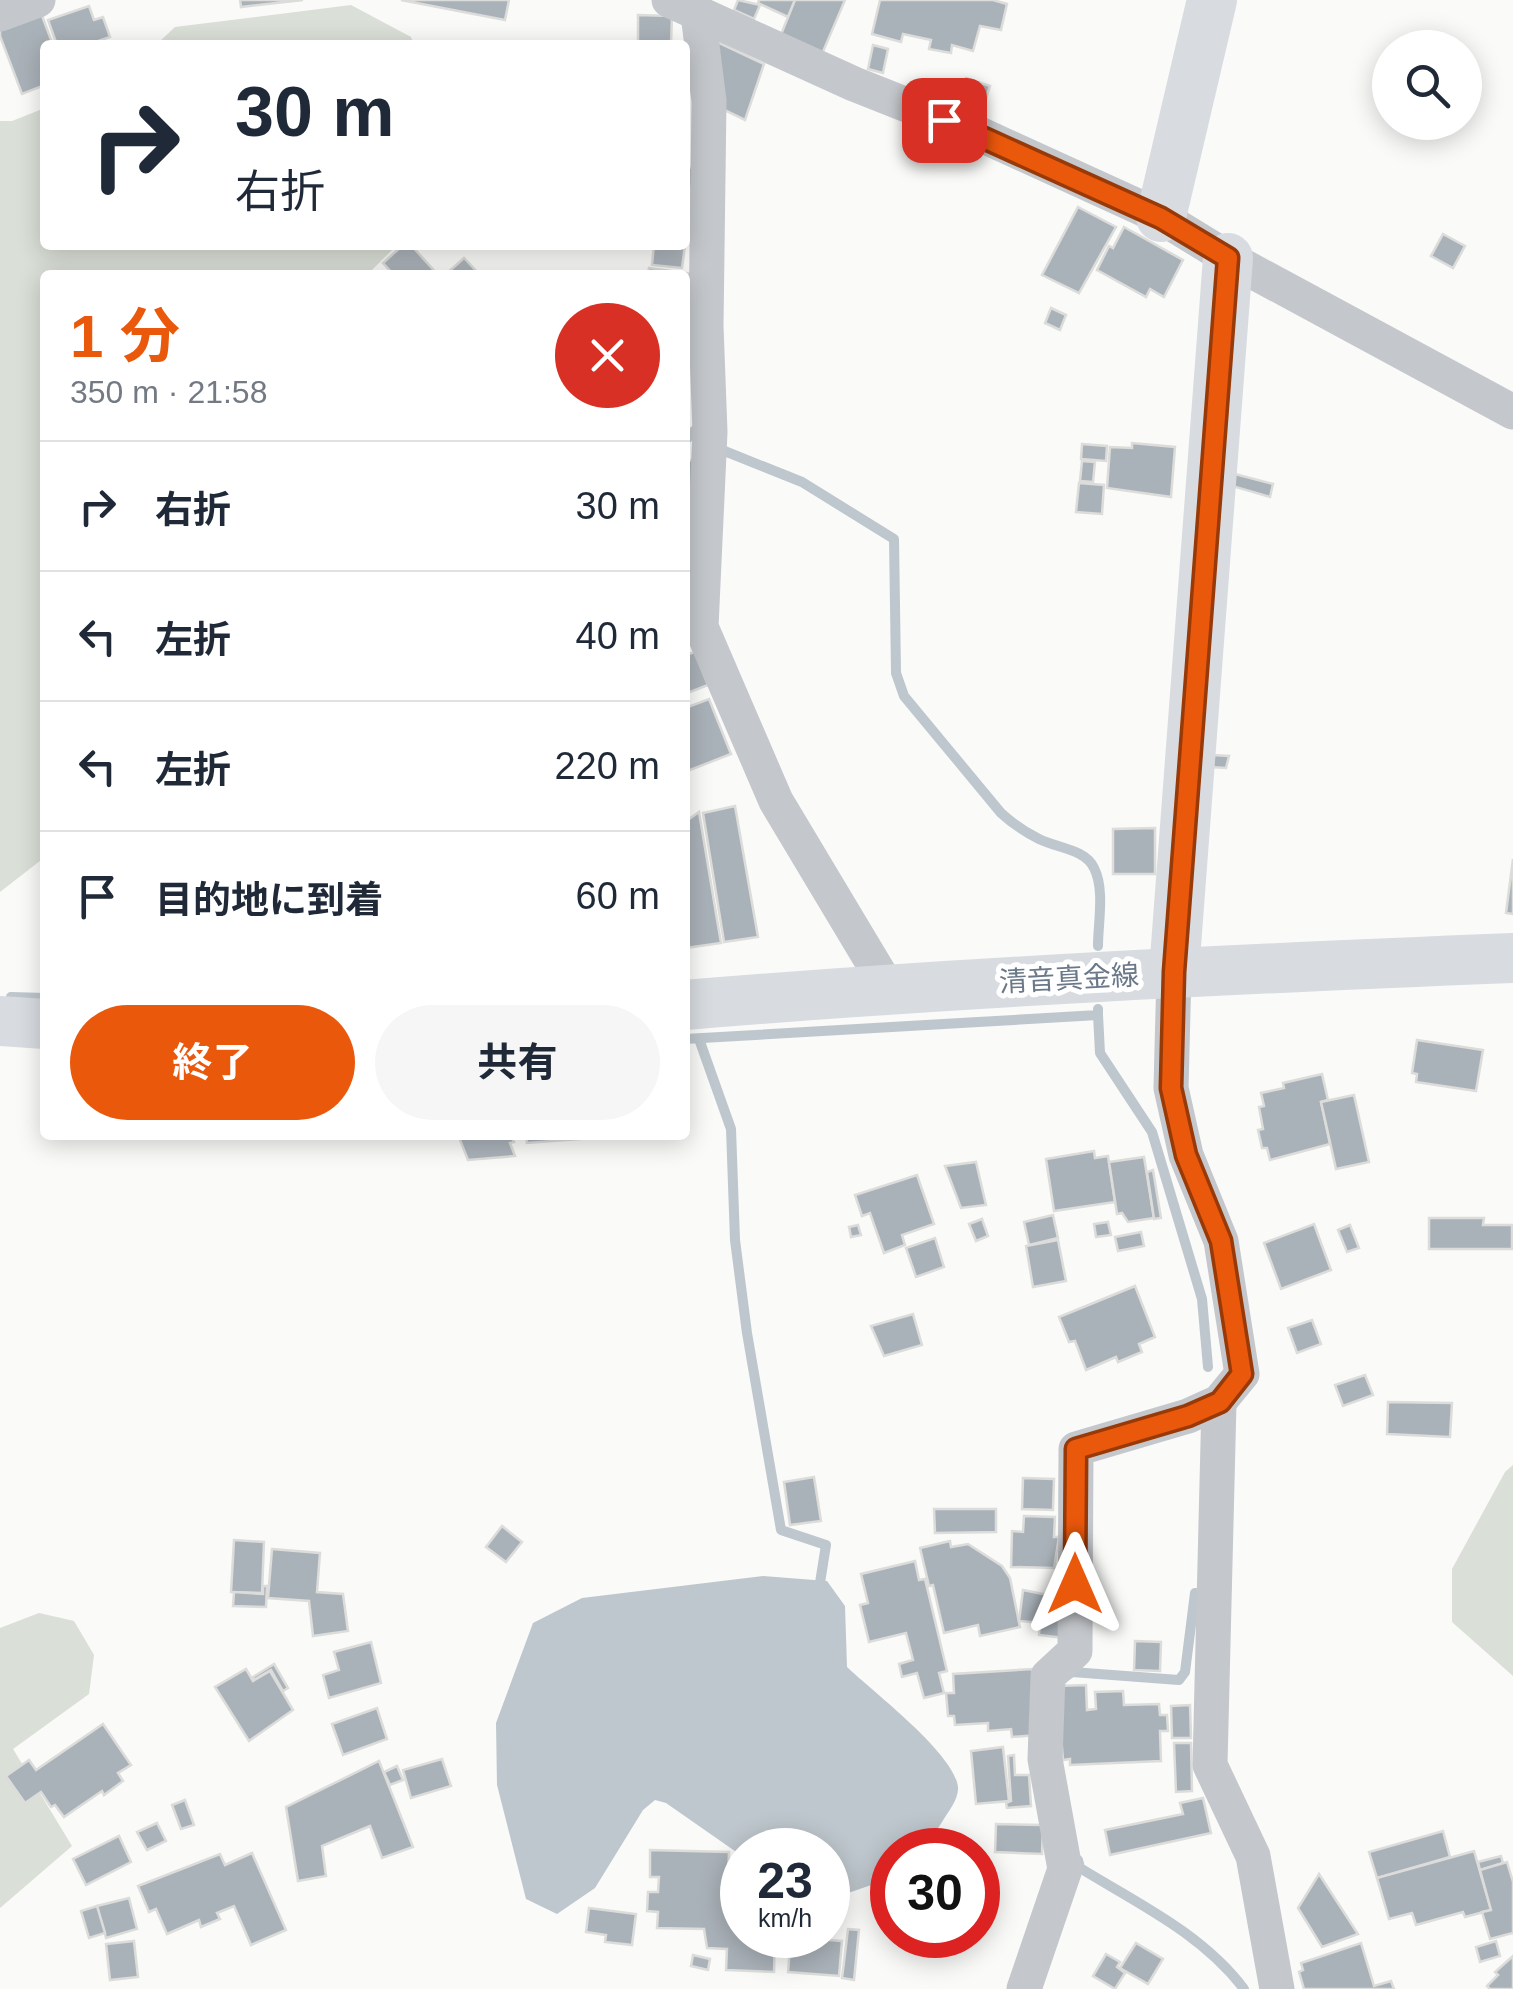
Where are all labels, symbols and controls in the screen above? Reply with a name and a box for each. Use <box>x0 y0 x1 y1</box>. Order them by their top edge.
map controls <box>1372 30 1482 140</box>
button: search <box>1372 30 1482 140</box>
text: 30 m <box>235 73 395 151</box>
pin <box>902 78 987 163</box>
icon: right <box>70 80 200 210</box>
icon: arrive <box>917 93 972 148</box>
text: 右折 <box>235 166 325 217</box>
text: 1 分 <box>70 303 180 370</box>
button: close <box>555 303 660 408</box>
text: 350 m · 21:58 <box>70 374 267 410</box>
icon: right <box>70 479 125 534</box>
text: 30 m <box>576 485 660 527</box>
text: 右折 <box>155 489 231 531</box>
icon: left <box>70 609 125 664</box>
text: 40 m <box>576 615 660 657</box>
text: 左折 <box>155 619 231 661</box>
icon: left <box>70 739 125 794</box>
text: 220 m <box>554 745 660 787</box>
text: 左折 <box>155 749 231 791</box>
icon: arrive <box>70 869 125 924</box>
text: 60 m <box>576 875 660 917</box>
text: 目的地に到着 <box>155 879 383 921</box>
street label: 清音真金線 <box>998 959 1140 998</box>
button: 終了 <box>70 1005 355 1120</box>
button: 共有 <box>375 1005 660 1120</box>
position arrow <box>1023 1532 1127 1636</box>
speed limit sign: 30 <box>870 1828 1000 1958</box>
text: 23 <box>757 1853 813 1909</box>
text: km/h <box>758 1904 812 1932</box>

